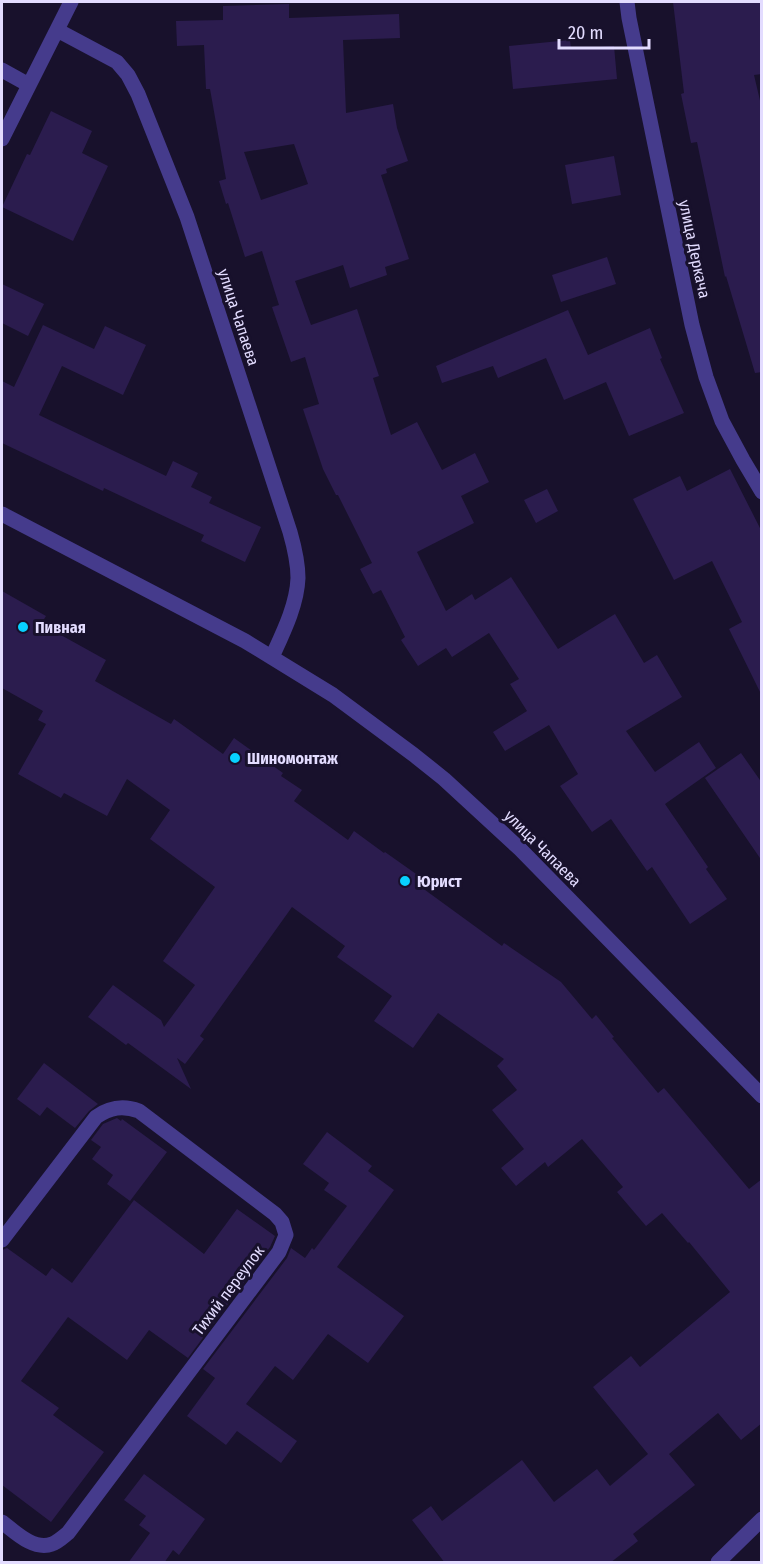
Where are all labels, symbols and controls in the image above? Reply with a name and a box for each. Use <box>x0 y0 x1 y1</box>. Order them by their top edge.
scale bar <box>559 12 649 50</box>
text: 20 m <box>568 22 603 44</box>
street label: улица Деркача <box>675 198 714 300</box>
street label: улица Чапаева <box>214 266 263 368</box>
place label: Пивная <box>35 618 86 637</box>
marker: Пивная <box>16 620 30 634</box>
place label: Шиномонтаж <box>247 749 338 768</box>
marker: Шиномонтаж <box>228 751 242 765</box>
street label: улица Чапаева <box>500 806 585 891</box>
place label: Юрист <box>417 872 462 891</box>
marker: Юрист <box>398 874 412 888</box>
street label: Тихий переулок <box>189 1241 269 1339</box>

